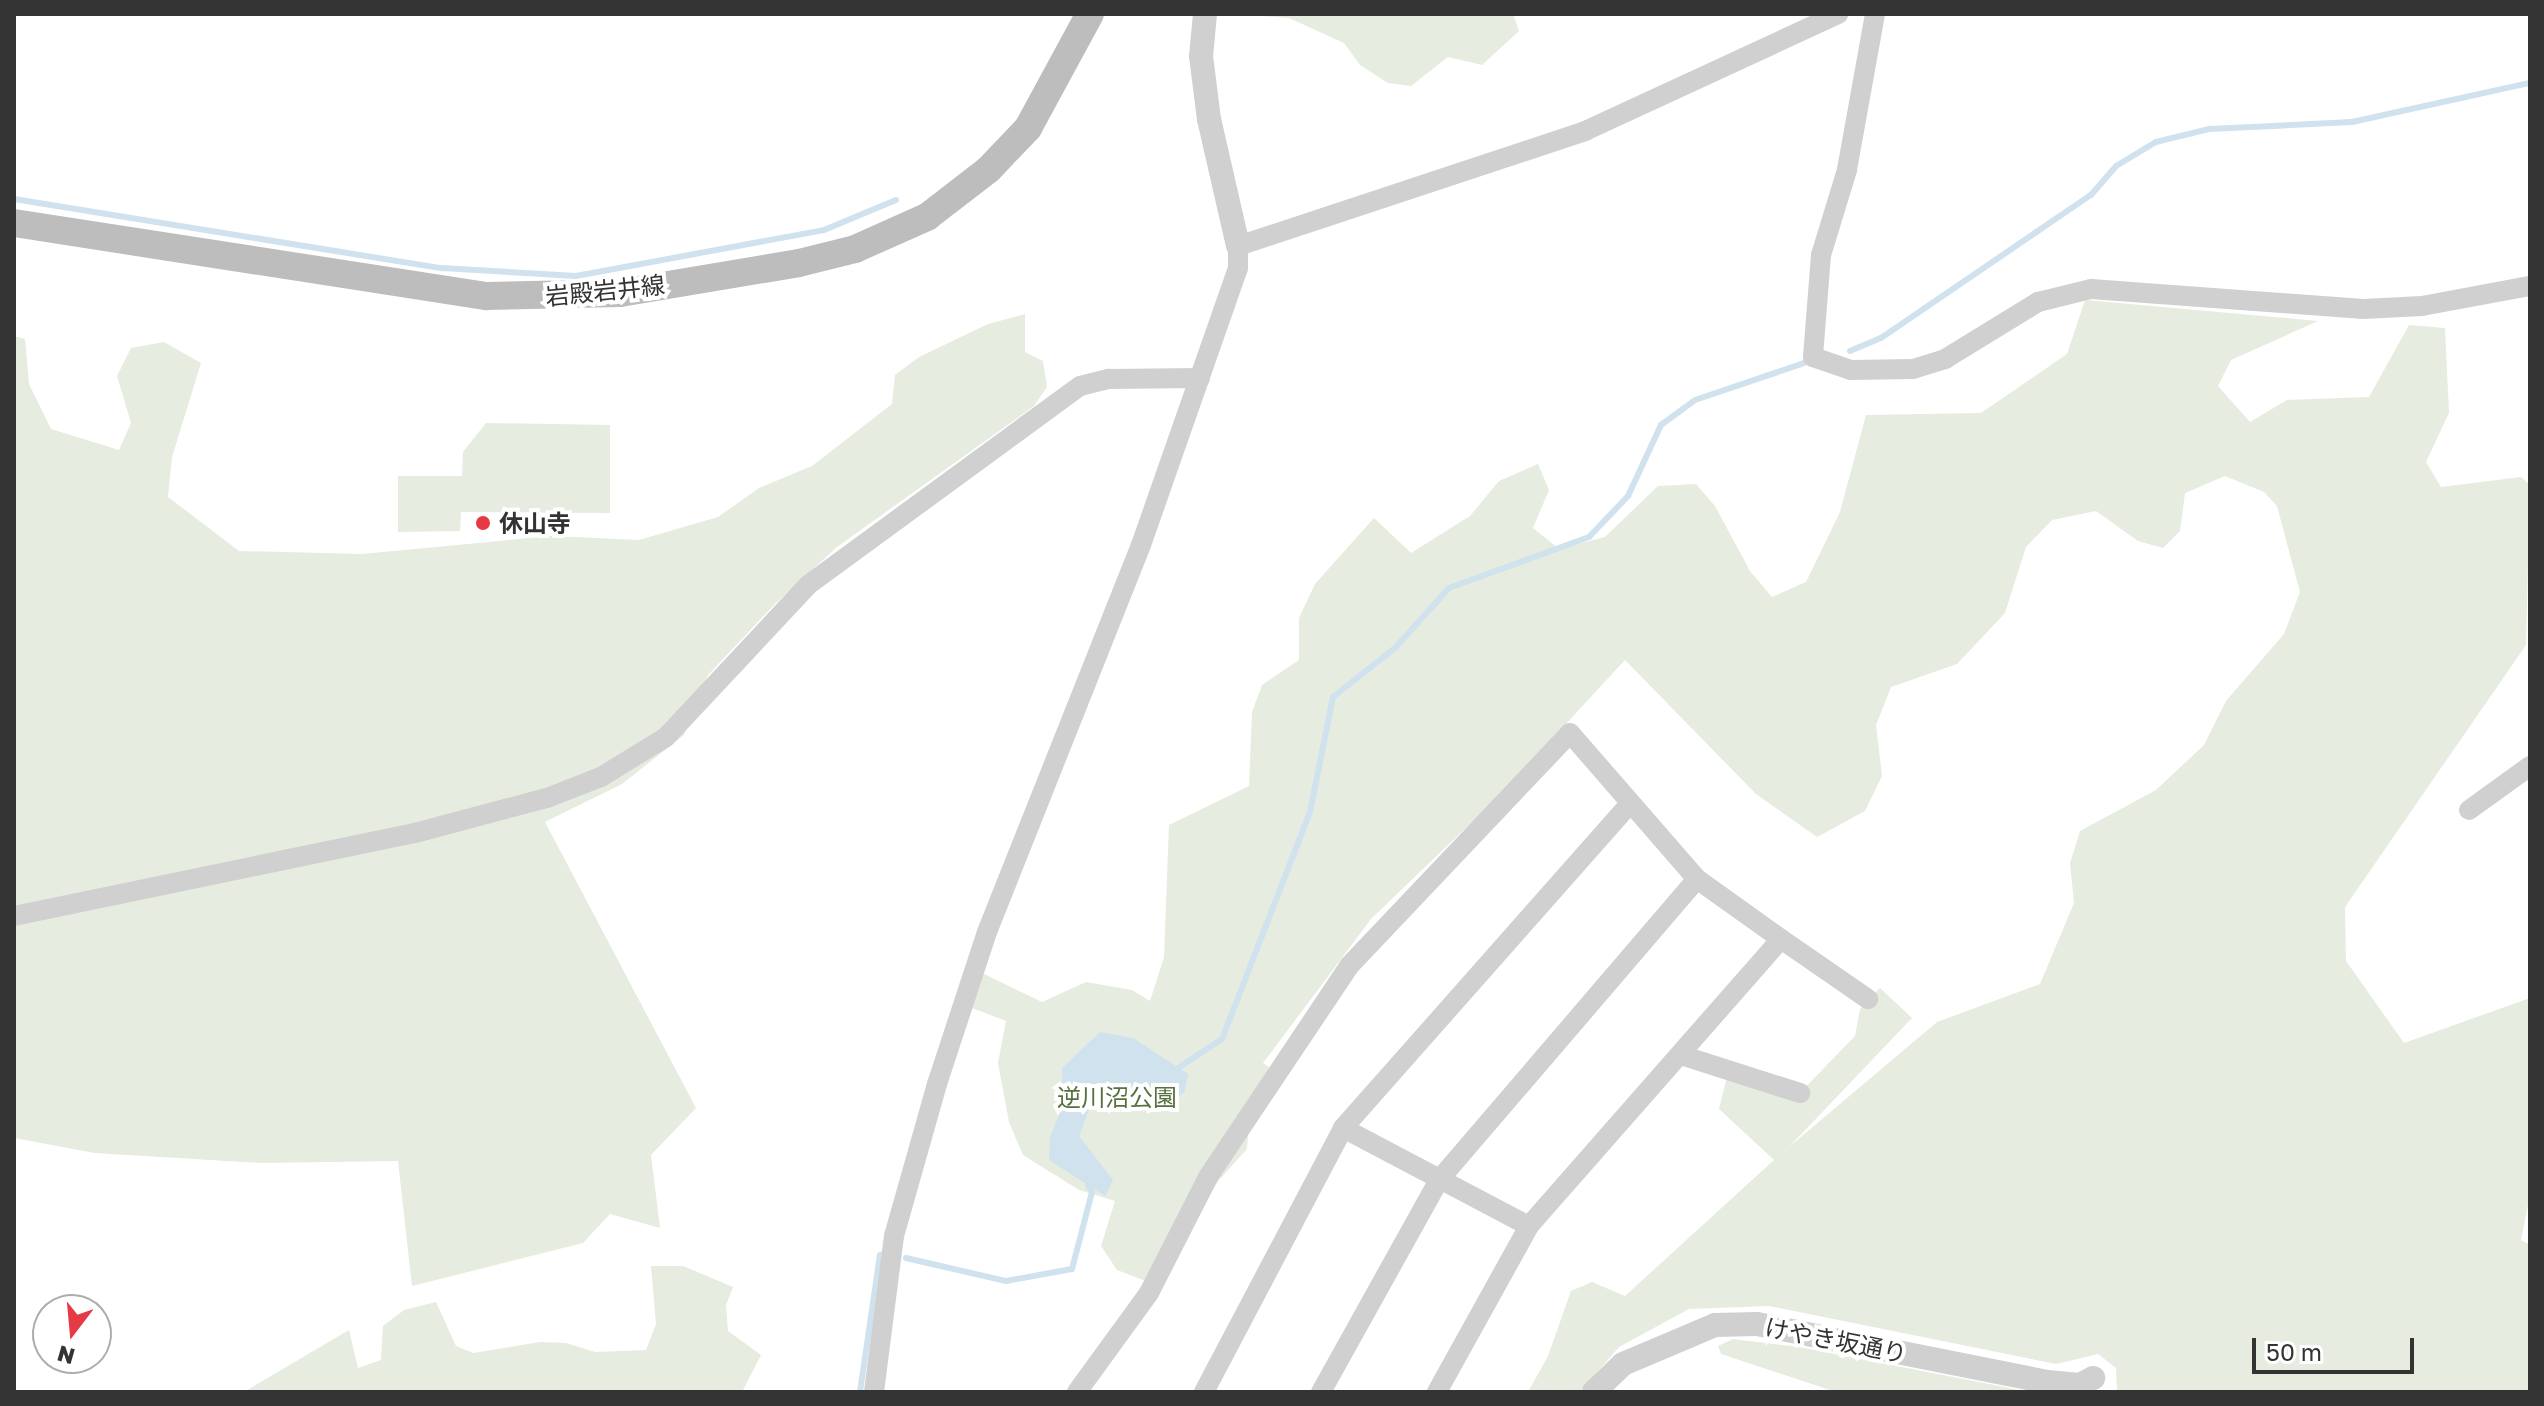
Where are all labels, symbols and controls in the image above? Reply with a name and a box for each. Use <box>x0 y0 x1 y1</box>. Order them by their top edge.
street label: 岩殿岩井線 <box>544 269 666 311</box>
place label: 休山寺 <box>499 509 571 537</box>
marker: 休山寺 <box>474 514 492 532</box>
park label: 逆川沼公園 <box>1057 1083 1177 1111</box>
north arrow <box>32 1294 112 1374</box>
street label: けやき坂通り <box>1763 1312 1909 1368</box>
scale bar <box>2256 1322 2418 1372</box>
text: 50 m <box>2266 1337 2322 1366</box>
text: N <box>54 1340 78 1371</box>

